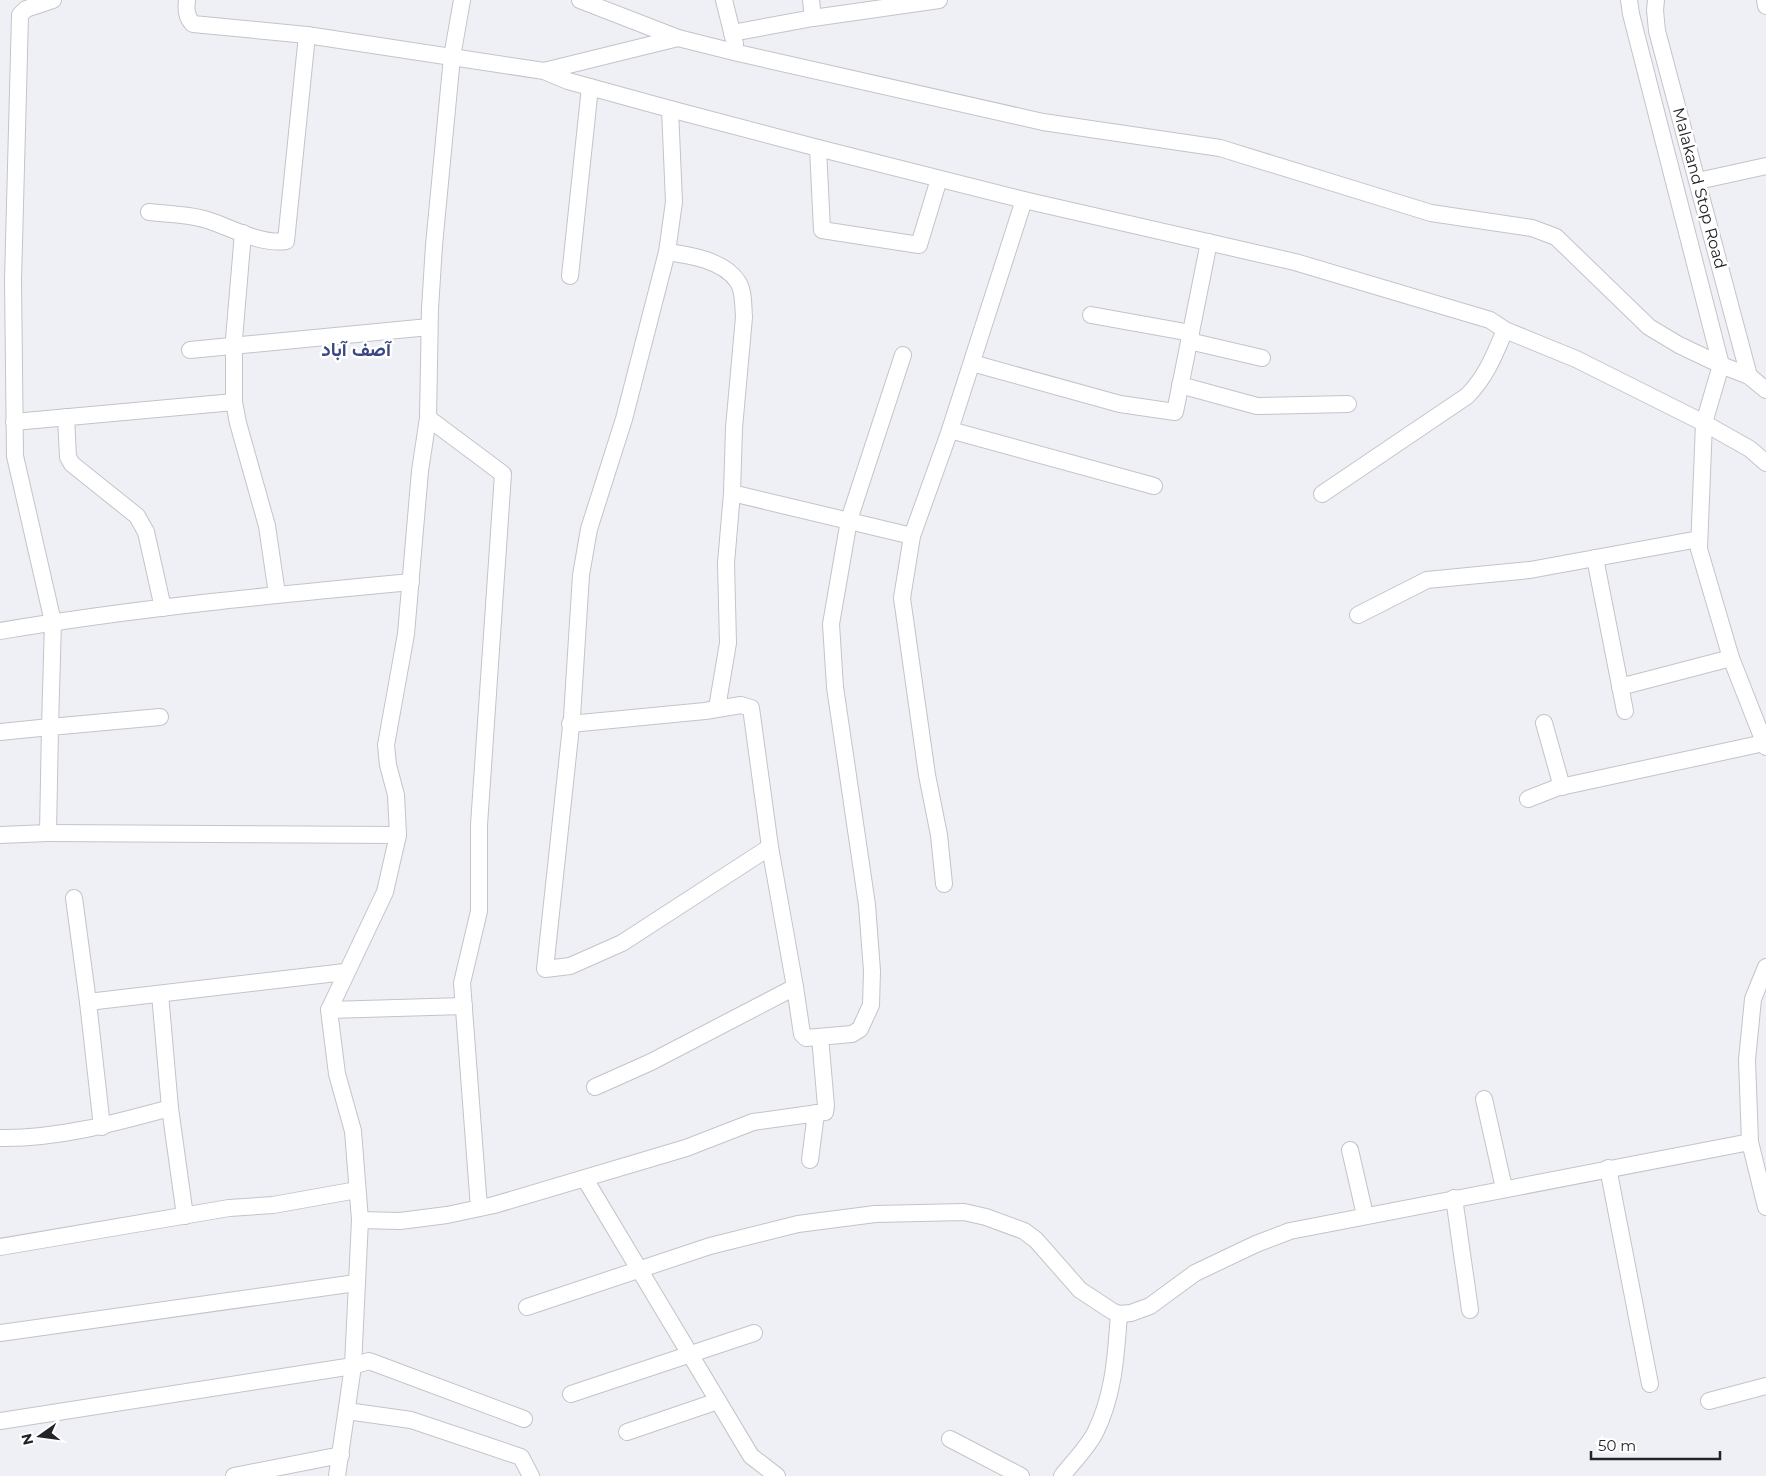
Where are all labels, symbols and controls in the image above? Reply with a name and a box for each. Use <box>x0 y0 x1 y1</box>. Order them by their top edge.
street label: Malakand Stop Road <box>1669 105 1730 271</box>
district label: آصف آباد <box>321 338 392 361</box>
north arrow <box>15 1411 65 1461</box>
scale bar <box>1591 1428 1720 1460</box>
text: N <box>17 1431 37 1447</box>
text: 50 m <box>1598 1436 1636 1455</box>

